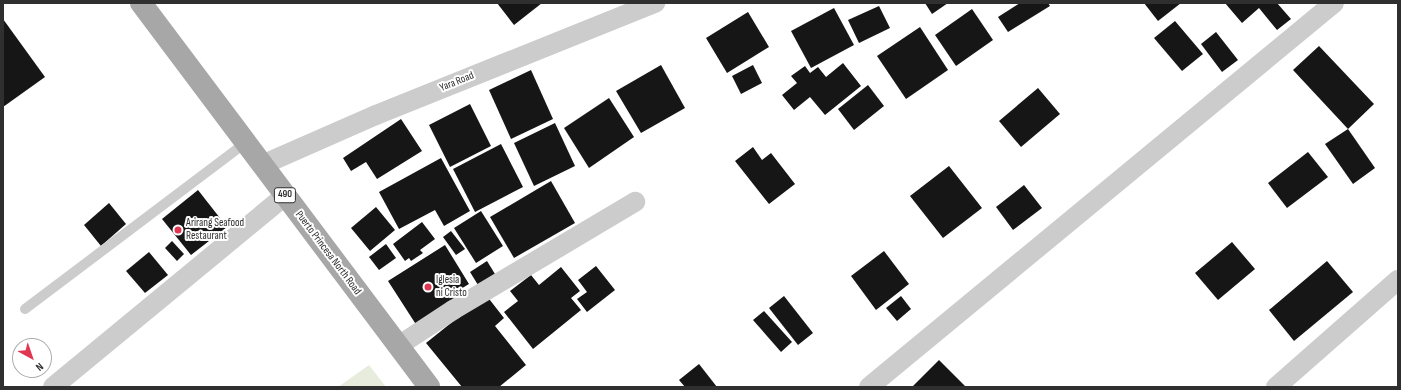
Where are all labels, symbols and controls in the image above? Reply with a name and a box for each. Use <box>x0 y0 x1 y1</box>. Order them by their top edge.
street label: Yara Road <box>438 69 476 95</box>
road number: 490 <box>273 187 297 203</box>
street label: Puerto Princesa North Road <box>292 209 364 297</box>
place label: Arirang Seafood Restaurant <box>186 217 244 243</box>
marker: Arirang Seafood Restaurant <box>173 225 183 235</box>
place label: Iglesia ni Cristo <box>436 274 467 300</box>
marker: Iglesia ni Cristo <box>423 282 433 292</box>
north arrow <box>12 338 52 378</box>
text: N <box>33 360 46 374</box>

